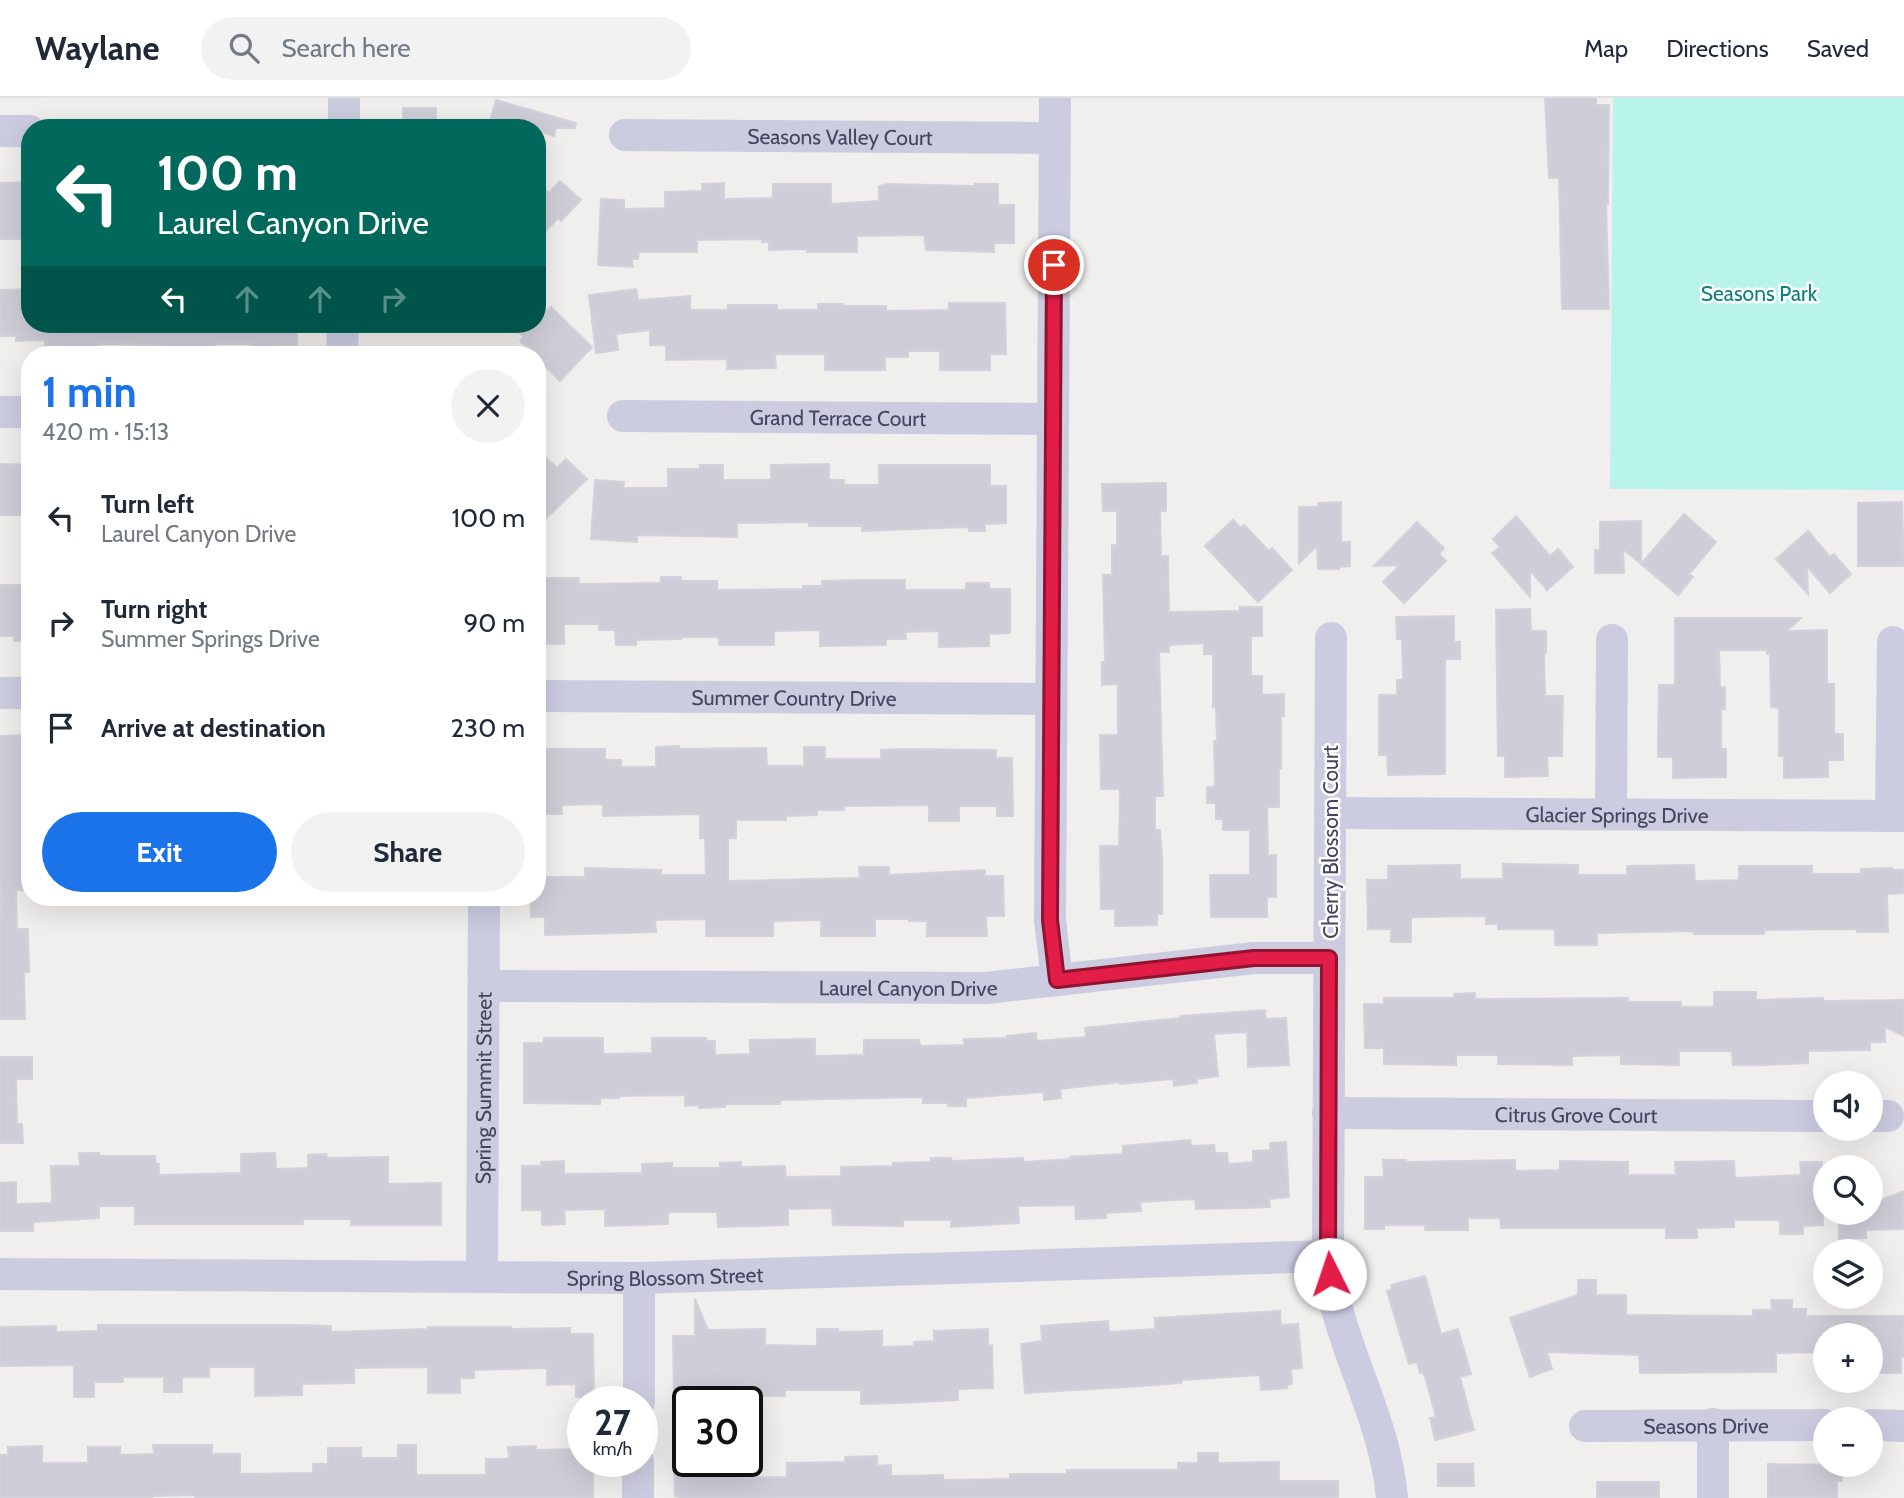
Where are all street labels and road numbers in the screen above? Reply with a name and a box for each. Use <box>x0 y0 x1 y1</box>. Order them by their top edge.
street label: Seasons Valley Court <box>747 123 933 150</box>
street label: Grand Terrace Court <box>750 404 926 431</box>
street label: Summer Country Drive <box>691 684 897 711</box>
street label: Cherry Blossom Court <box>1318 745 1343 939</box>
street label: Glacier Springs Drive <box>1525 802 1709 827</box>
street label: Laurel Canyon Drive <box>819 974 999 1001</box>
street label: Spring Summit Street <box>470 992 496 1184</box>
street label: Citrus Grove Court <box>1495 1102 1657 1127</box>
street label: Spring Blossom Street <box>566 1262 764 1291</box>
street label: Seasons Drive <box>1643 1413 1769 1438</box>

